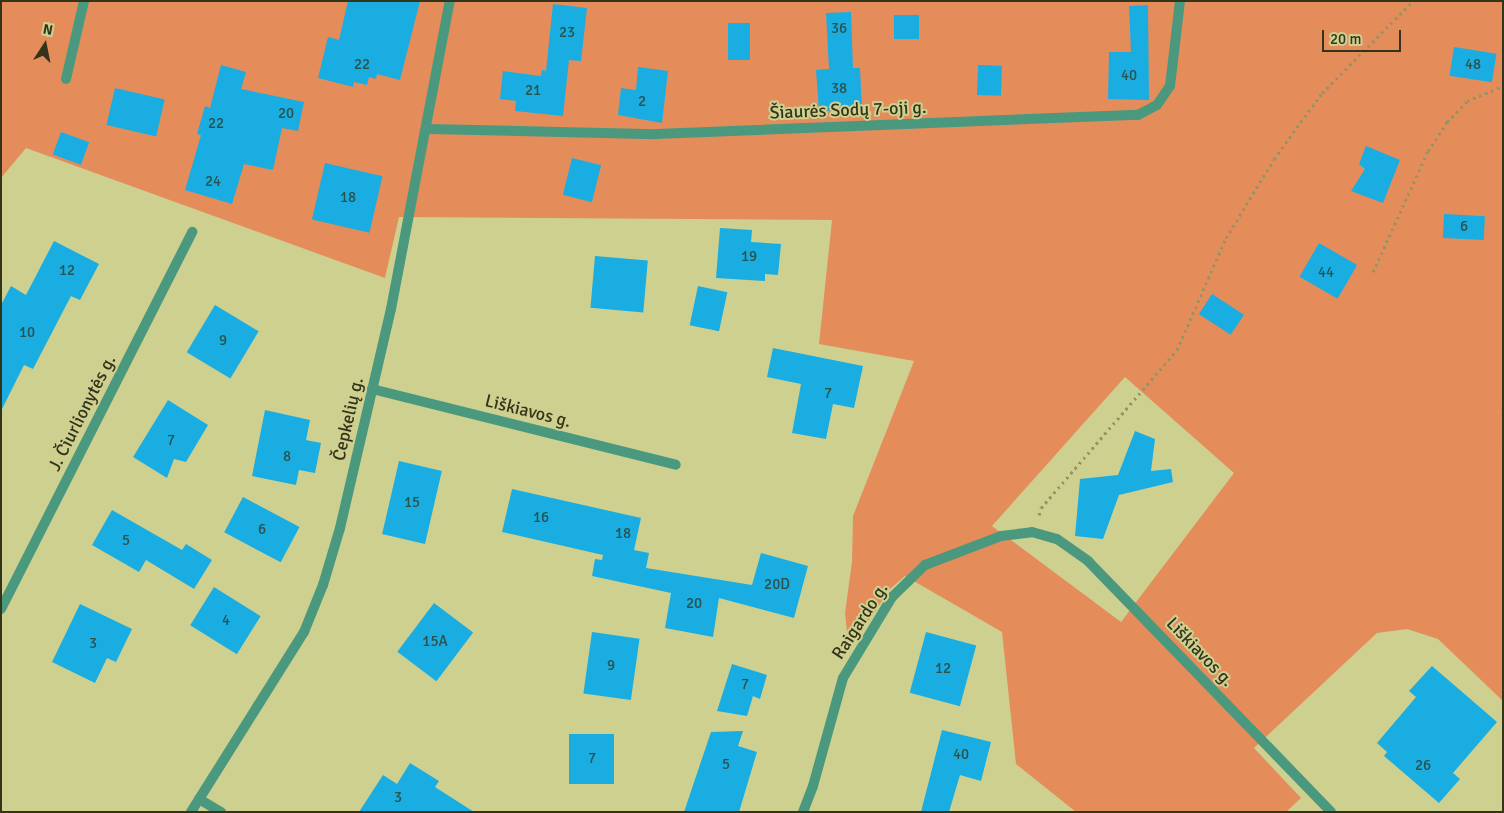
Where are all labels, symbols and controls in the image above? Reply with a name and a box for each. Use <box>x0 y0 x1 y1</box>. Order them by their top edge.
north arrow <box>20 20 70 70</box>
house number: 36 <box>831 20 847 38</box>
scale bar <box>1324 20 1403 52</box>
text: N <box>42 21 54 39</box>
house number: 23 <box>559 24 575 42</box>
text: 20 m <box>1330 30 1361 48</box>
house number: 22 <box>354 56 370 74</box>
house number: 48 <box>1465 56 1481 74</box>
house number: 40 <box>1121 67 1137 85</box>
house number: 38 <box>831 80 847 98</box>
house number: 21 <box>525 82 541 100</box>
house number: 2 <box>638 93 646 111</box>
street label: Šiaurės Sodų 7-oji g. <box>769 96 927 124</box>
house number: 20 <box>278 105 294 123</box>
house number: 22 <box>208 115 224 133</box>
house number: 24 <box>205 173 221 191</box>
house number: 18 <box>340 189 356 207</box>
house number: 6 <box>1460 218 1468 236</box>
house number: 19 <box>741 248 757 266</box>
house number: 12 <box>59 262 75 280</box>
house number: 44 <box>1318 264 1334 282</box>
house number: 10 <box>19 324 35 342</box>
house number: 9 <box>219 332 227 350</box>
street label: J. Čiurlionytės g. <box>43 351 121 475</box>
street label: Čepkelių g. <box>328 375 368 463</box>
house number: 7 <box>824 385 832 403</box>
street label: Liškiavos g. <box>483 390 573 432</box>
house number: 7 <box>167 432 175 450</box>
house number: 8 <box>283 448 291 466</box>
house number: 15 <box>404 494 420 512</box>
house number: 16 <box>533 509 549 527</box>
house number: 6 <box>258 521 266 539</box>
house number: 18 <box>615 525 631 543</box>
house number: 5 <box>122 532 130 550</box>
house number: 20D <box>764 576 790 594</box>
street label: Raigardo g. <box>827 579 893 663</box>
house number: 20 <box>686 595 702 613</box>
house number: 4 <box>222 612 230 630</box>
street label: Liškiavos g. <box>1162 613 1238 691</box>
house number: 15A <box>422 633 448 651</box>
house number: 3 <box>89 635 97 653</box>
house number: 9 <box>607 657 615 675</box>
house number: 12 <box>935 660 951 678</box>
house number: 7 <box>741 676 749 694</box>
house number: 40 <box>953 746 969 764</box>
house number: 7 <box>588 750 596 768</box>
house number: 5 <box>722 756 730 774</box>
house number: 26 <box>1415 757 1431 775</box>
house number: 3 <box>394 789 402 807</box>

